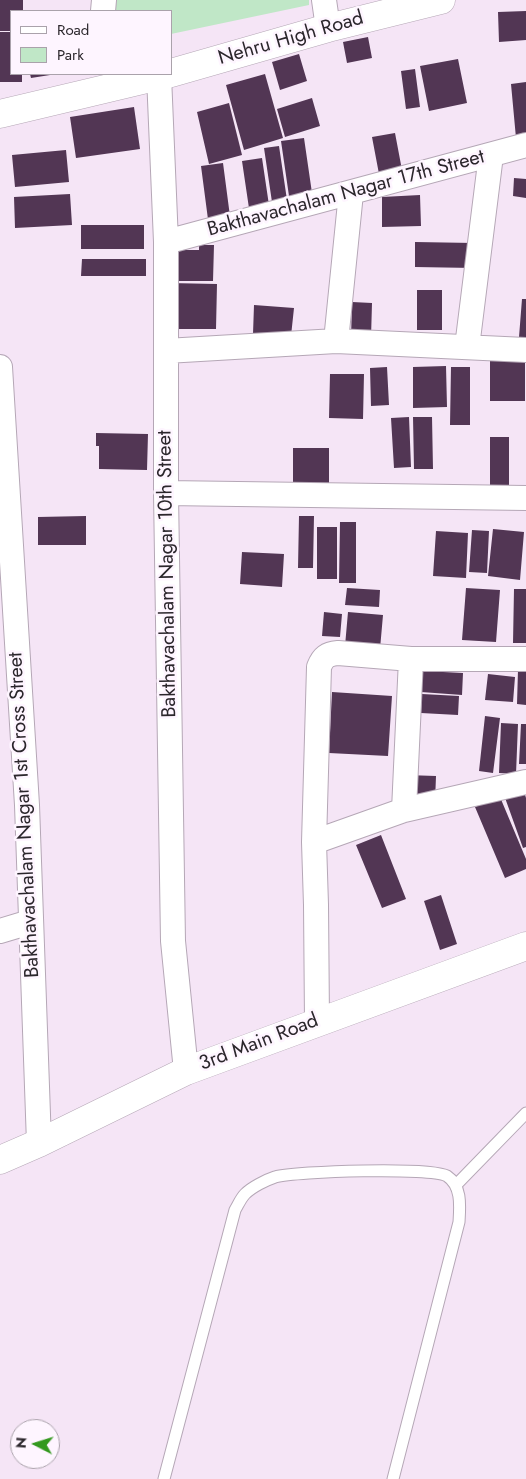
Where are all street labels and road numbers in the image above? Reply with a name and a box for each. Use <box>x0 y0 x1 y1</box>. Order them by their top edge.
street label: Nehru High Road <box>216 7 366 71</box>
street label: Bakthavachalam Nagar 17th Street <box>205 145 487 243</box>
street label: Bakthavachalam Nagar 10th Street <box>153 430 183 718</box>
street label: Bakthavachalam Nagar 1st Cross Street <box>4 651 46 979</box>
street label: 3rd Main Road <box>196 1009 322 1077</box>

